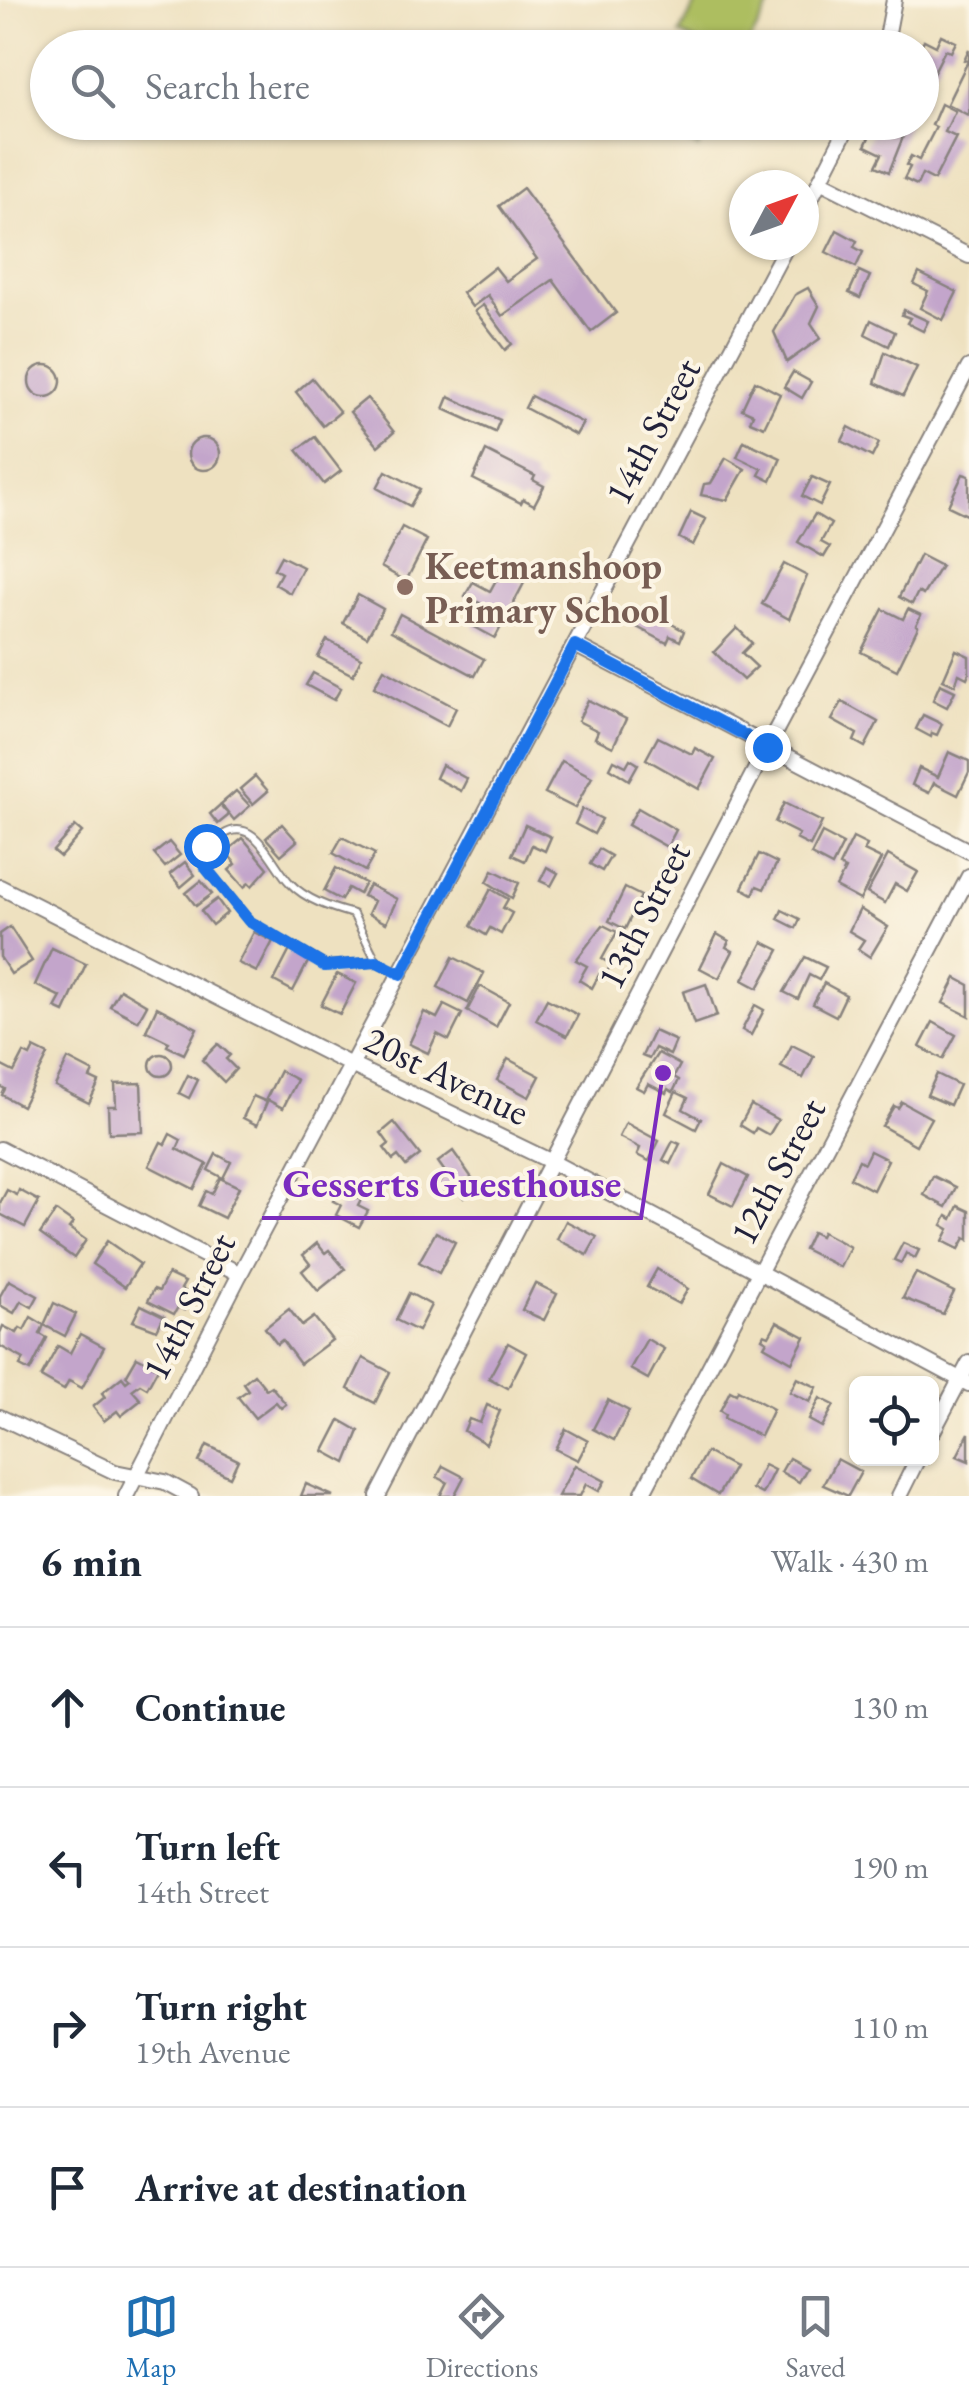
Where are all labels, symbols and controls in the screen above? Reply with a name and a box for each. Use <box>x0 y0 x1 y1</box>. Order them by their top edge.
search box <box>30 30 939 140</box>
icon: search <box>65 58 120 113</box>
text: Search here <box>145 61 310 110</box>
north arrow <box>729 170 819 260</box>
street label: 14th Street <box>593 349 711 513</box>
place label: Keetmanshoop Primary School <box>425 541 670 634</box>
marker: Keetmanshoop Primary School <box>394 576 416 598</box>
route end <box>745 725 791 771</box>
route start <box>184 824 230 870</box>
street label: 13th Street <box>585 833 701 997</box>
street label: 20st Avenue <box>357 1014 537 1136</box>
street label: 12th Street <box>718 1089 836 1253</box>
callout: Gesserts Guesthouse <box>262 1148 641 1218</box>
text: Gesserts Guesthouse <box>283 1157 621 1209</box>
street label: 14th Street <box>130 1224 246 1388</box>
map controls <box>849 1376 939 1466</box>
button: locate <box>849 1376 939 1466</box>
text: 6 min <box>40 1534 142 1589</box>
text: Walk · 430 m <box>771 1540 929 1582</box>
icon: ahead <box>40 1680 95 1735</box>
text: Continue <box>135 1683 286 1732</box>
text: 130 m <box>852 1686 929 1728</box>
text: Turn left <box>135 1822 280 1871</box>
icon: left <box>40 1840 95 1895</box>
text: 190 m <box>852 1846 929 1888</box>
text: 14th Street <box>135 1871 269 1913</box>
text: Turn right <box>135 1982 307 2031</box>
icon: right <box>40 2000 95 2055</box>
text: 110 m <box>852 2006 929 2048</box>
text: 19th Avenue <box>135 2031 291 2073</box>
icon: arrive <box>40 2160 95 2215</box>
text: Arrive at destination <box>135 2163 467 2212</box>
tab: Map <box>124 2289 179 2385</box>
tab: Directions <box>426 2289 538 2385</box>
tab: Saved <box>785 2289 845 2385</box>

